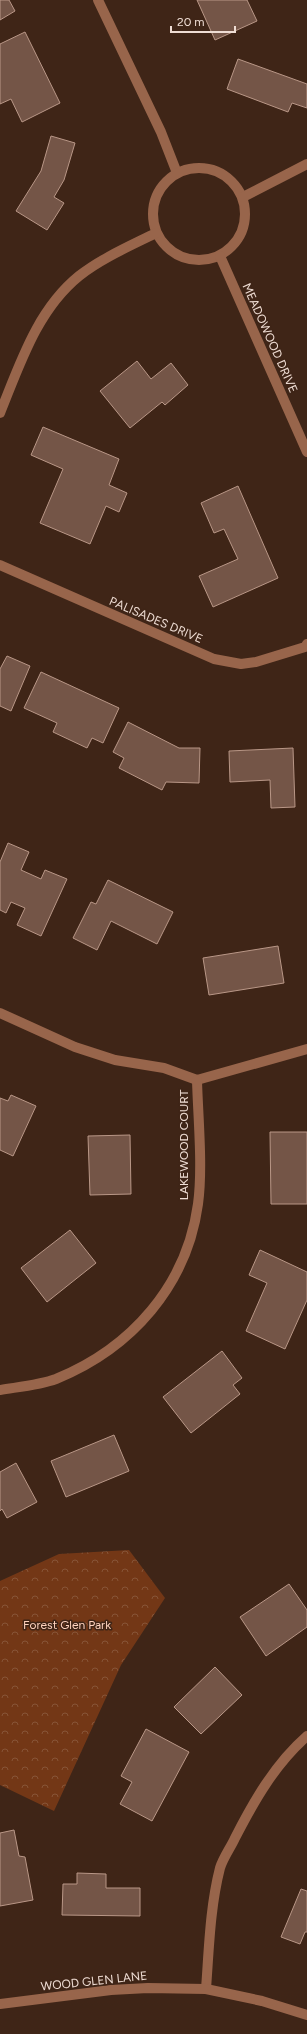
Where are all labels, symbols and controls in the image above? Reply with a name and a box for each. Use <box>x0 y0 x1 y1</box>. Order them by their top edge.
scale bar <box>171 8 235 34</box>
text: 20 m <box>177 15 205 29</box>
street label: MEADOWOOD DRIVE <box>239 281 301 395</box>
street label: PALISADES DRIVE <box>107 594 205 646</box>
street label: LAKEWOOD COURT <box>177 1089 191 1200</box>
park label: Forest Glen Park <box>23 1618 111 1632</box>
street label: WOOD GLEN LANE <box>40 1968 148 1994</box>

